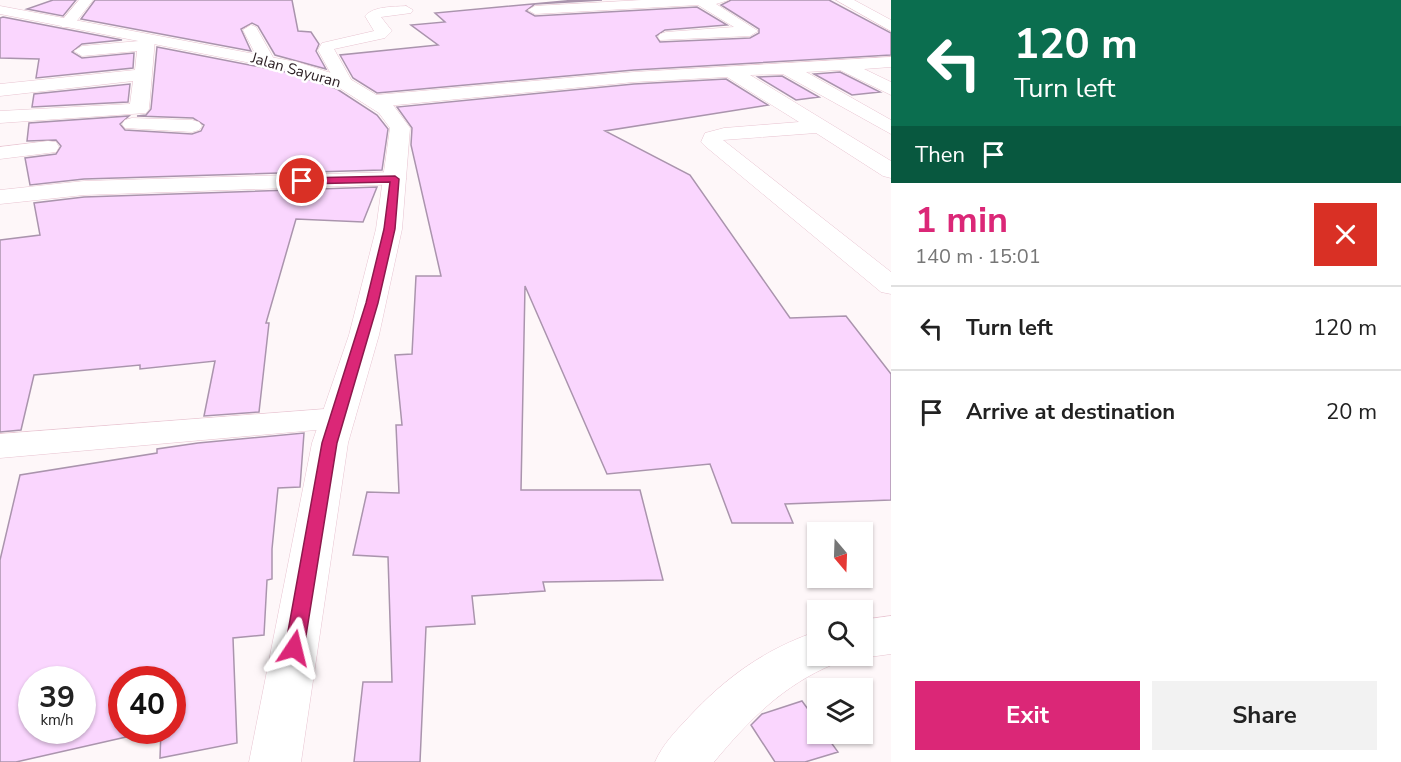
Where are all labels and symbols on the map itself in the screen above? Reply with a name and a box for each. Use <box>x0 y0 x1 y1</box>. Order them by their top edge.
street label: Jalan Sayuran <box>248 47 343 92</box>
pin <box>276 155 327 206</box>
north arrow <box>807 522 873 588</box>
position arrow <box>262 616 326 680</box>
speed limit sign: 40 <box>108 666 186 744</box>

